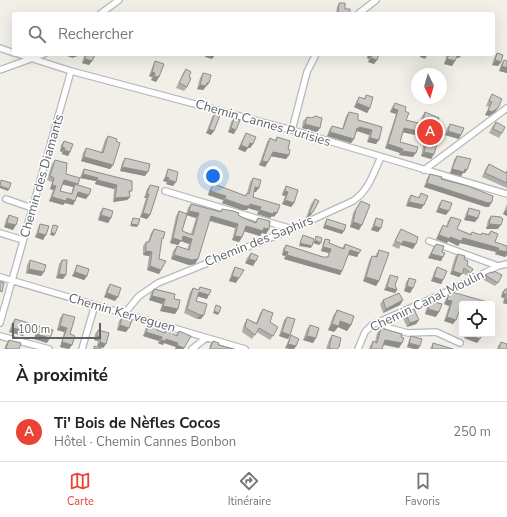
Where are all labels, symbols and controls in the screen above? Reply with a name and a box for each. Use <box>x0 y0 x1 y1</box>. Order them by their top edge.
search box <box>12 12 495 56</box>
icon: search <box>26 23 48 45</box>
text: Rechercher <box>58 24 133 44</box>
north arrow <box>411 68 447 104</box>
street label: Chemin Cannes Purisies <box>193 95 333 151</box>
street label: Chemin des Diamants <box>16 112 68 240</box>
pin: A <box>417 117 443 147</box>
your location <box>203 166 223 186</box>
street label: Chemin des Saphirs <box>202 211 316 271</box>
street label: Chemin Canal Moulin <box>367 266 487 336</box>
street label: Chemin Kerveguen <box>66 289 178 337</box>
map controls <box>459 301 495 337</box>
button: locate <box>459 301 495 337</box>
scale bar <box>12 321 101 340</box>
text: 100 m <box>18 322 50 337</box>
text: À proximité <box>16 364 108 387</box>
text: Ti' Bois de Nèfles Cocos <box>54 413 220 433</box>
text: A <box>24 423 34 441</box>
text: 250 m <box>453 423 491 441</box>
text: Hôtel · Chemin Cannes Bonbon <box>54 433 236 451</box>
tab: Carte <box>67 470 94 509</box>
tab: Itinéraire <box>228 470 271 509</box>
tab: Favoris <box>405 470 440 509</box>

